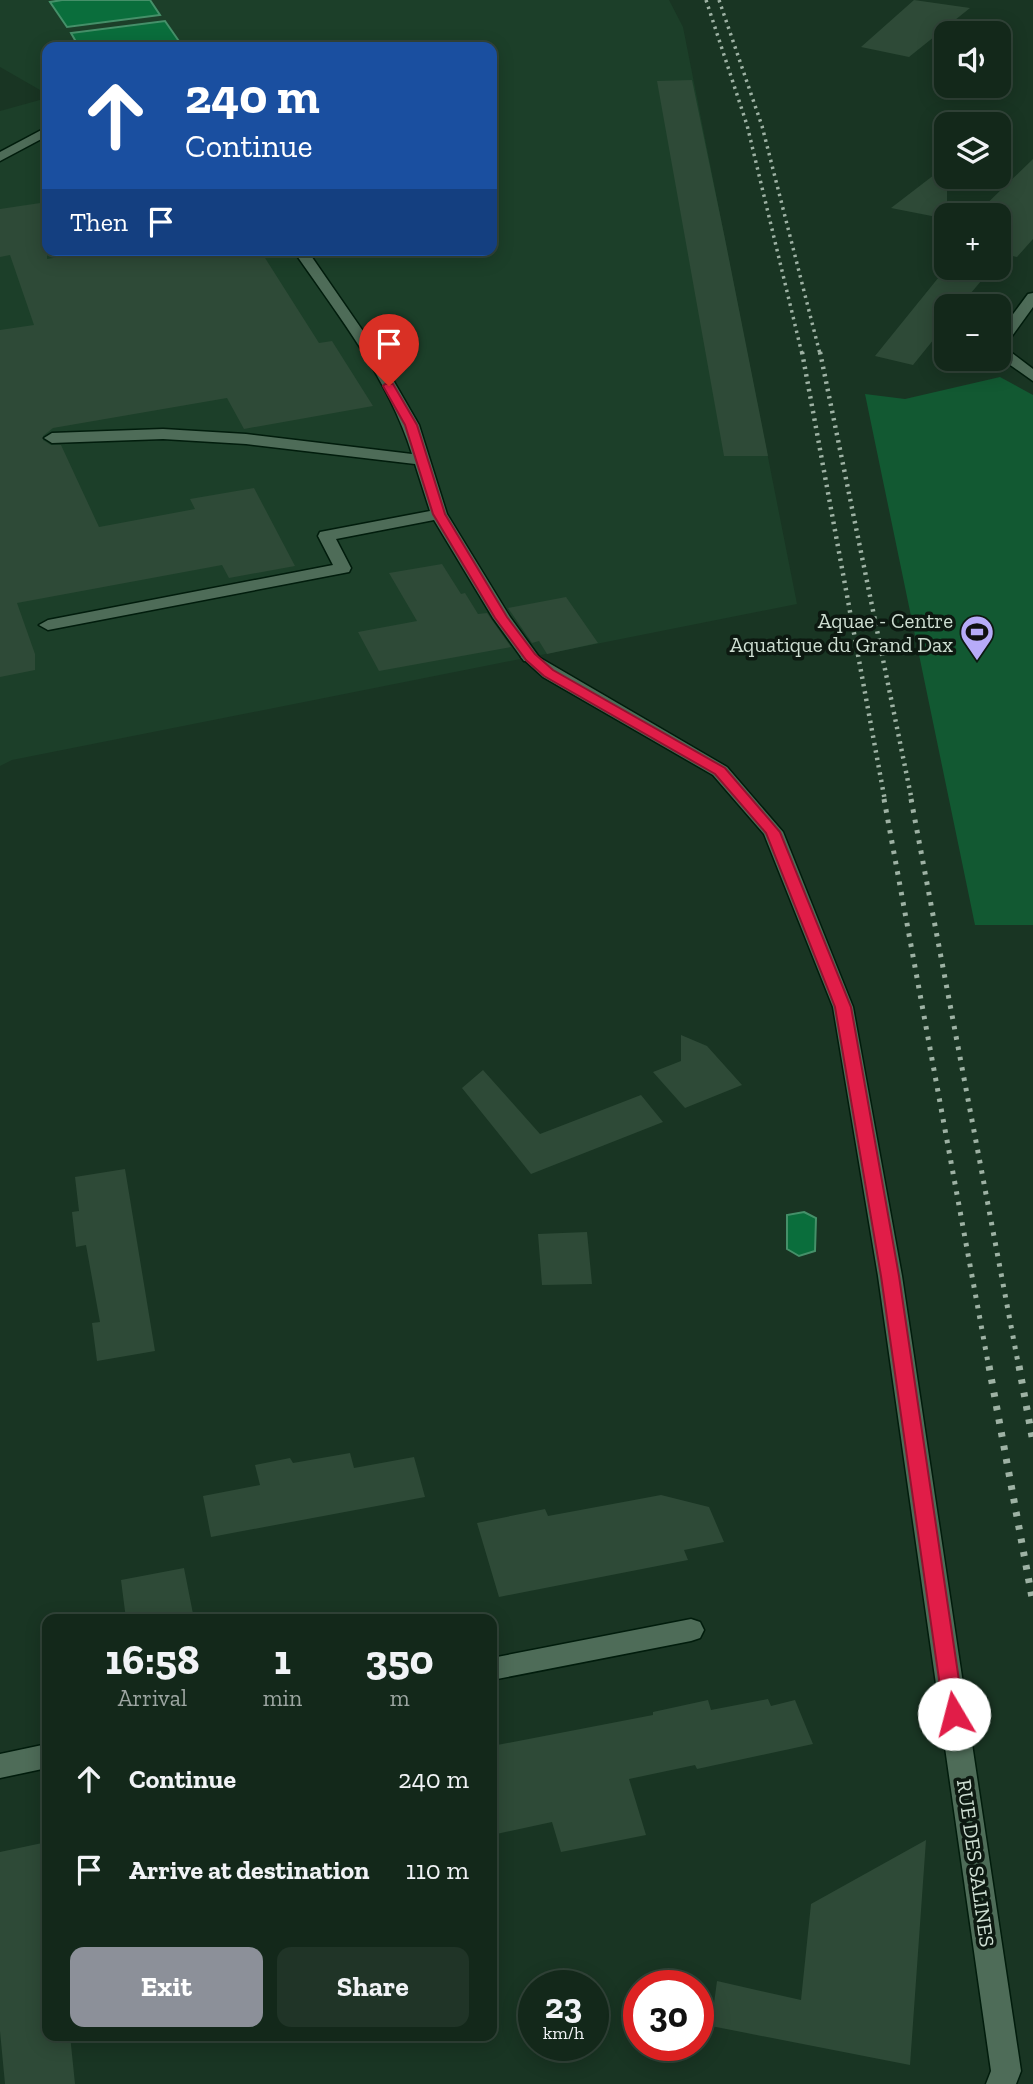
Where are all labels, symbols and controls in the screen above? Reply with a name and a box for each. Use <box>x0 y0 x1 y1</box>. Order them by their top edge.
map controls <box>934 21 1011 371</box>
button: sound <box>934 21 1011 98</box>
text: 240 m <box>185 67 320 126</box>
icon: ahead <box>70 70 161 161</box>
button: layers <box>934 112 1011 189</box>
text: Continue <box>185 127 313 165</box>
icon: arrive <box>142 203 180 241</box>
button: + <box>934 203 1011 280</box>
text: Then <box>70 206 128 238</box>
button: − <box>934 294 1011 371</box>
pin <box>359 314 419 386</box>
icon: arrive <box>370 325 408 363</box>
place label: Aquae - Centre Aquatique du Grand Dax <box>730 608 953 657</box>
sports icon: Aquae - Centre Aquatique du Grand Dax <box>958 613 996 662</box>
text: 16:58 <box>105 1634 200 1685</box>
text: 1 <box>274 1634 291 1685</box>
text: 350 <box>365 1634 434 1685</box>
position arrow <box>917 1677 991 1751</box>
text: Arrival <box>118 1684 187 1712</box>
text: min <box>263 1684 302 1712</box>
text: m <box>390 1684 410 1712</box>
icon: ahead <box>70 1760 108 1798</box>
text: Continue <box>129 1763 236 1795</box>
text: 240 m <box>398 1763 469 1795</box>
street label: RUE DES SALINES <box>952 1777 1000 1949</box>
icon: arrive <box>70 1851 108 1889</box>
text: Arrive at destination <box>129 1854 369 1886</box>
text: 110 m <box>406 1854 469 1886</box>
button: Exit <box>70 1947 263 2027</box>
button: Share <box>277 1947 469 2027</box>
speed limit sign: 30 <box>623 1970 714 2061</box>
text: 23 <box>545 1985 582 2027</box>
text: km/h <box>543 2022 584 2044</box>

